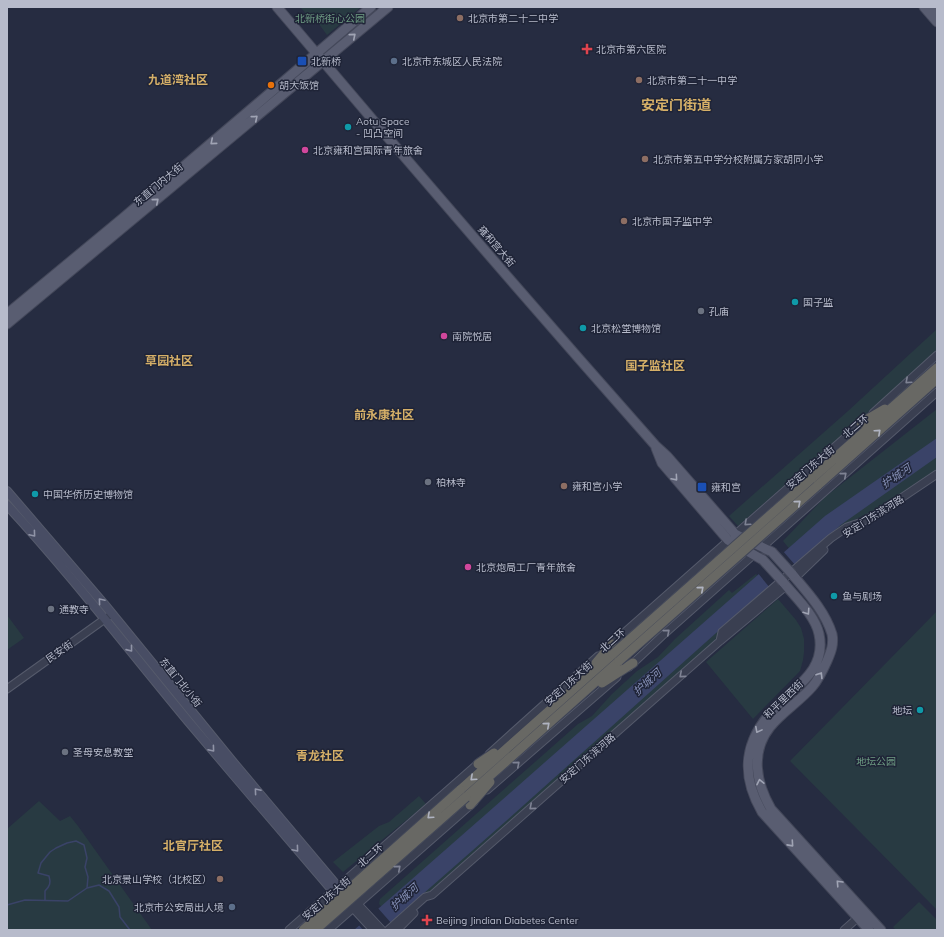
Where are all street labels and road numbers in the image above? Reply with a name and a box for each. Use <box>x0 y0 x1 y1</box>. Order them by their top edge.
street label: 东直门内大街 <box>131 160 185 209</box>
street label: 雍和宫大街 <box>475 223 518 269</box>
street label: 北二环 <box>840 412 871 441</box>
street label: 安定门东大街 <box>783 443 837 492</box>
street label: 安定门东滨河路 <box>840 492 906 540</box>
street label: 北二环 <box>597 626 628 655</box>
street label: 民安街 <box>43 637 75 665</box>
street label: 东直门北小街 <box>157 655 205 710</box>
street label: 安定门东大街 <box>542 658 595 708</box>
street label: 和平里西街 <box>761 677 806 721</box>
street label: 安定门东滨河路 <box>557 731 618 786</box>
street label: 北二环 <box>355 841 386 870</box>
street label: 安定门东大街 <box>299 874 353 923</box>

